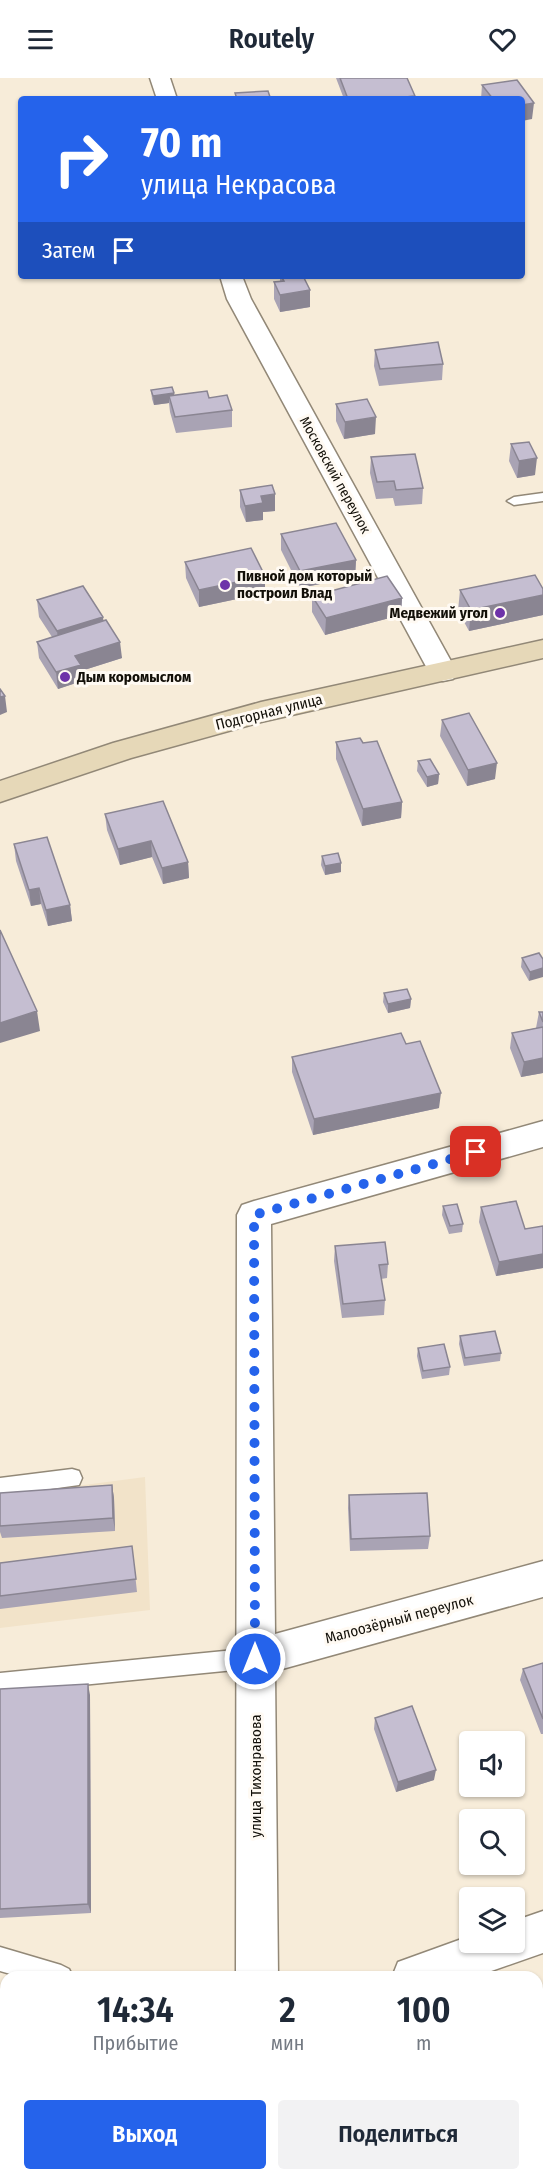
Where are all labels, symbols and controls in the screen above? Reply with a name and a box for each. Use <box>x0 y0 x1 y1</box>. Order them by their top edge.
icon: menu <box>24 23 57 56</box>
text: Routely <box>229 23 314 55</box>
icon: heart <box>486 23 519 56</box>
text: 70 m <box>141 118 222 168</box>
icon: right <box>42 120 120 198</box>
text: улица Некрасова <box>141 169 336 201</box>
icon: arrive <box>107 234 140 267</box>
text: Затем <box>42 237 95 264</box>
street label: Московский переулок <box>296 414 374 537</box>
place label: Пивной дом который построил Влад <box>237 567 372 602</box>
marker: Пивной дом который построил Влад <box>218 578 232 592</box>
place label: Медвежий угол <box>390 604 488 622</box>
marker: Медвежий угол <box>493 606 507 620</box>
place label: Дым коромыслом <box>76 668 191 686</box>
marker: Дым коромыслом <box>58 670 72 684</box>
street label: Подгорная улица <box>214 690 324 734</box>
pin <box>450 1126 501 1177</box>
icon: arrive <box>459 1135 492 1168</box>
street label: Малоозёрный переулок <box>323 1591 475 1647</box>
position arrow <box>223 1627 287 1691</box>
street label: улица Тихонравова <box>247 1714 265 1838</box>
map controls <box>459 1731 525 1953</box>
button: sound <box>459 1731 525 1797</box>
button: search <box>459 1809 525 1875</box>
button: layers <box>459 1887 525 1953</box>
text: 14:34 <box>97 1988 174 2032</box>
text: 2 <box>279 1988 296 2032</box>
text: 100 <box>397 1988 451 2032</box>
text: Прибытие <box>92 2031 178 2055</box>
text: мин <box>271 2031 304 2055</box>
text: m <box>416 2031 431 2055</box>
button: Выход <box>24 2100 266 2169</box>
button: Поделиться <box>278 2100 519 2169</box>

